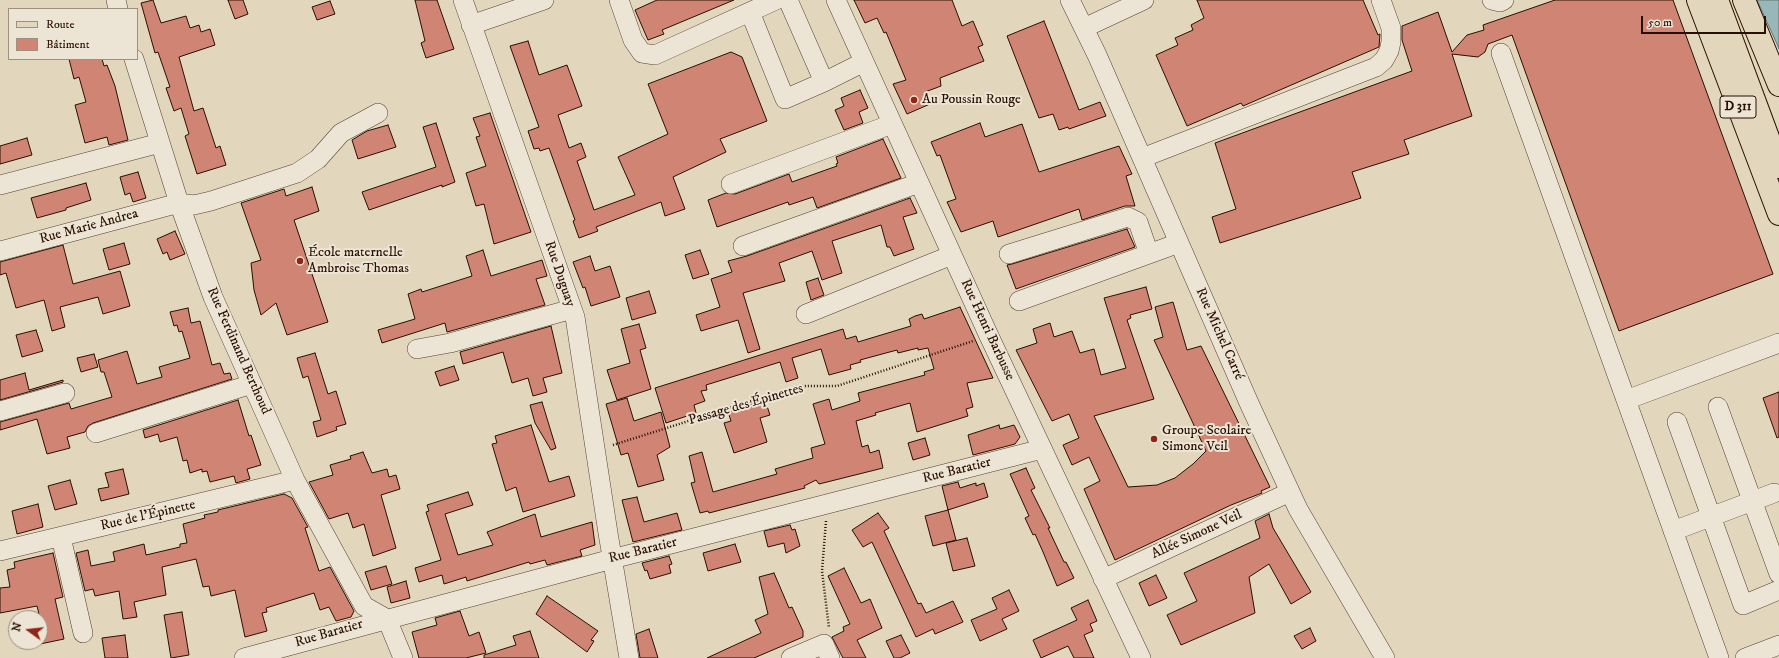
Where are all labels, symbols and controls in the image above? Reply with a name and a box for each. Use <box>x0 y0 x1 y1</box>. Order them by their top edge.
legend <box>8 8 138 60</box>
scale bar <box>1643 8 1768 34</box>
text: 50 m <box>1648 15 1672 30</box>
text: Route <box>46 17 74 32</box>
text: Bâtiment <box>46 37 90 52</box>
place label: Au Poussin Rouge <box>922 92 1021 108</box>
marker: Au Poussin Rouge <box>909 95 919 105</box>
road number: D 311 <box>1720 96 1756 118</box>
street label: Rue Marie Andrea <box>38 206 140 248</box>
street label: Rue Duguay <box>540 239 578 309</box>
place label: École maternelle Ambroise Thomas <box>308 245 409 278</box>
marker: École maternelle Ambroise Thomas <box>295 256 305 266</box>
street label: Rue Henri Barbusse <box>956 277 1018 383</box>
street label: Rue Ferdinand Berthoud <box>202 285 274 417</box>
street label: Rue Michel Carré <box>1191 285 1247 383</box>
street label: Passage des Épinettes <box>687 381 805 429</box>
place label: Groupe Scolaire Simone Veil <box>1162 423 1251 456</box>
marker: Groupe Scolaire Simone Veil <box>1149 434 1159 444</box>
street label: Rue Baratier <box>921 454 993 488</box>
street label: Rue de l'Épinette <box>99 497 197 535</box>
street label: Allée Simone Veil <box>1149 507 1245 563</box>
street label: Rue Baratier <box>607 534 679 568</box>
north arrow <box>8 610 48 650</box>
street label: Rue Baratier <box>293 616 365 652</box>
text: N <box>9 621 25 633</box>

